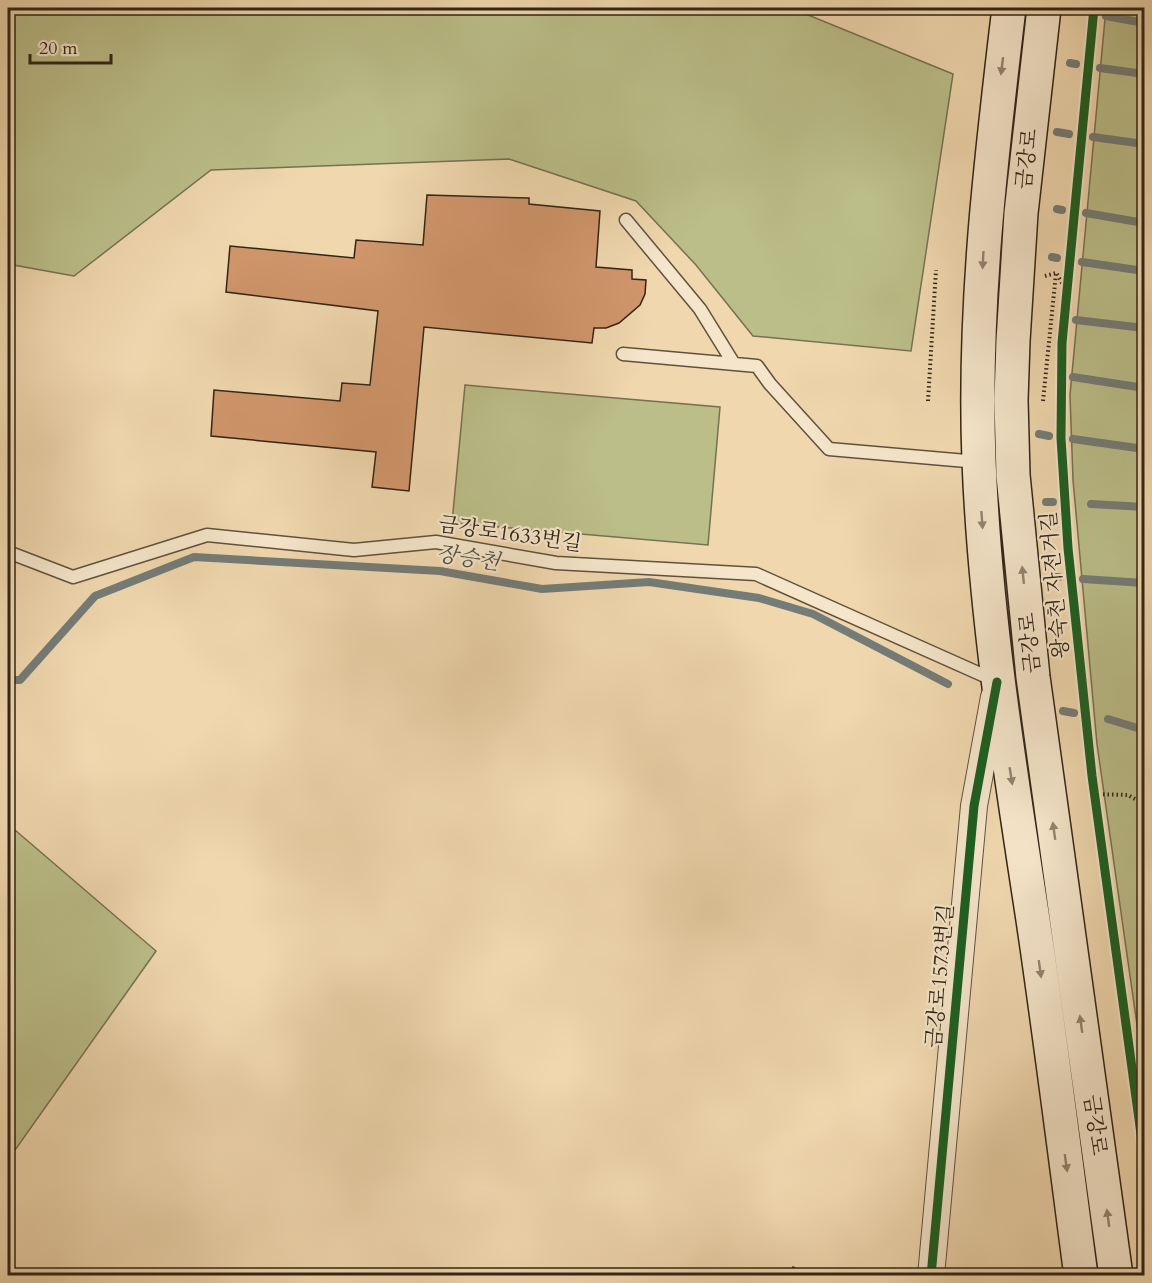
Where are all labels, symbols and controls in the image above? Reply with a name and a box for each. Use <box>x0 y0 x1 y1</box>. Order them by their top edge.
scale bar <box>30 27 111 65</box>
text: 20 m <box>39 36 78 61</box>
one-way arrow <box>997 56 1007 75</box>
street label: 금강로 <box>1009 127 1045 191</box>
one-way arrow <box>979 250 988 269</box>
street label: 금강로1633번길 <box>436 510 584 558</box>
street label: 왕숙천 자전거길 <box>1034 510 1076 660</box>
one-way arrow <box>978 511 987 530</box>
water label: 장승천 <box>434 538 504 578</box>
one-way arrow <box>1018 566 1028 585</box>
street label: 금강로 <box>1012 611 1048 675</box>
one-way arrow <box>1007 767 1016 786</box>
one-way arrow <box>1050 822 1059 841</box>
street label: 금강로1573번길 <box>919 903 961 1049</box>
one-way arrow <box>1035 960 1044 979</box>
one-way arrow <box>1076 1015 1085 1034</box>
street label: 금강로 <box>1076 1093 1114 1157</box>
one-way arrow <box>1062 1153 1071 1172</box>
one-way arrow <box>1104 1208 1113 1227</box>

